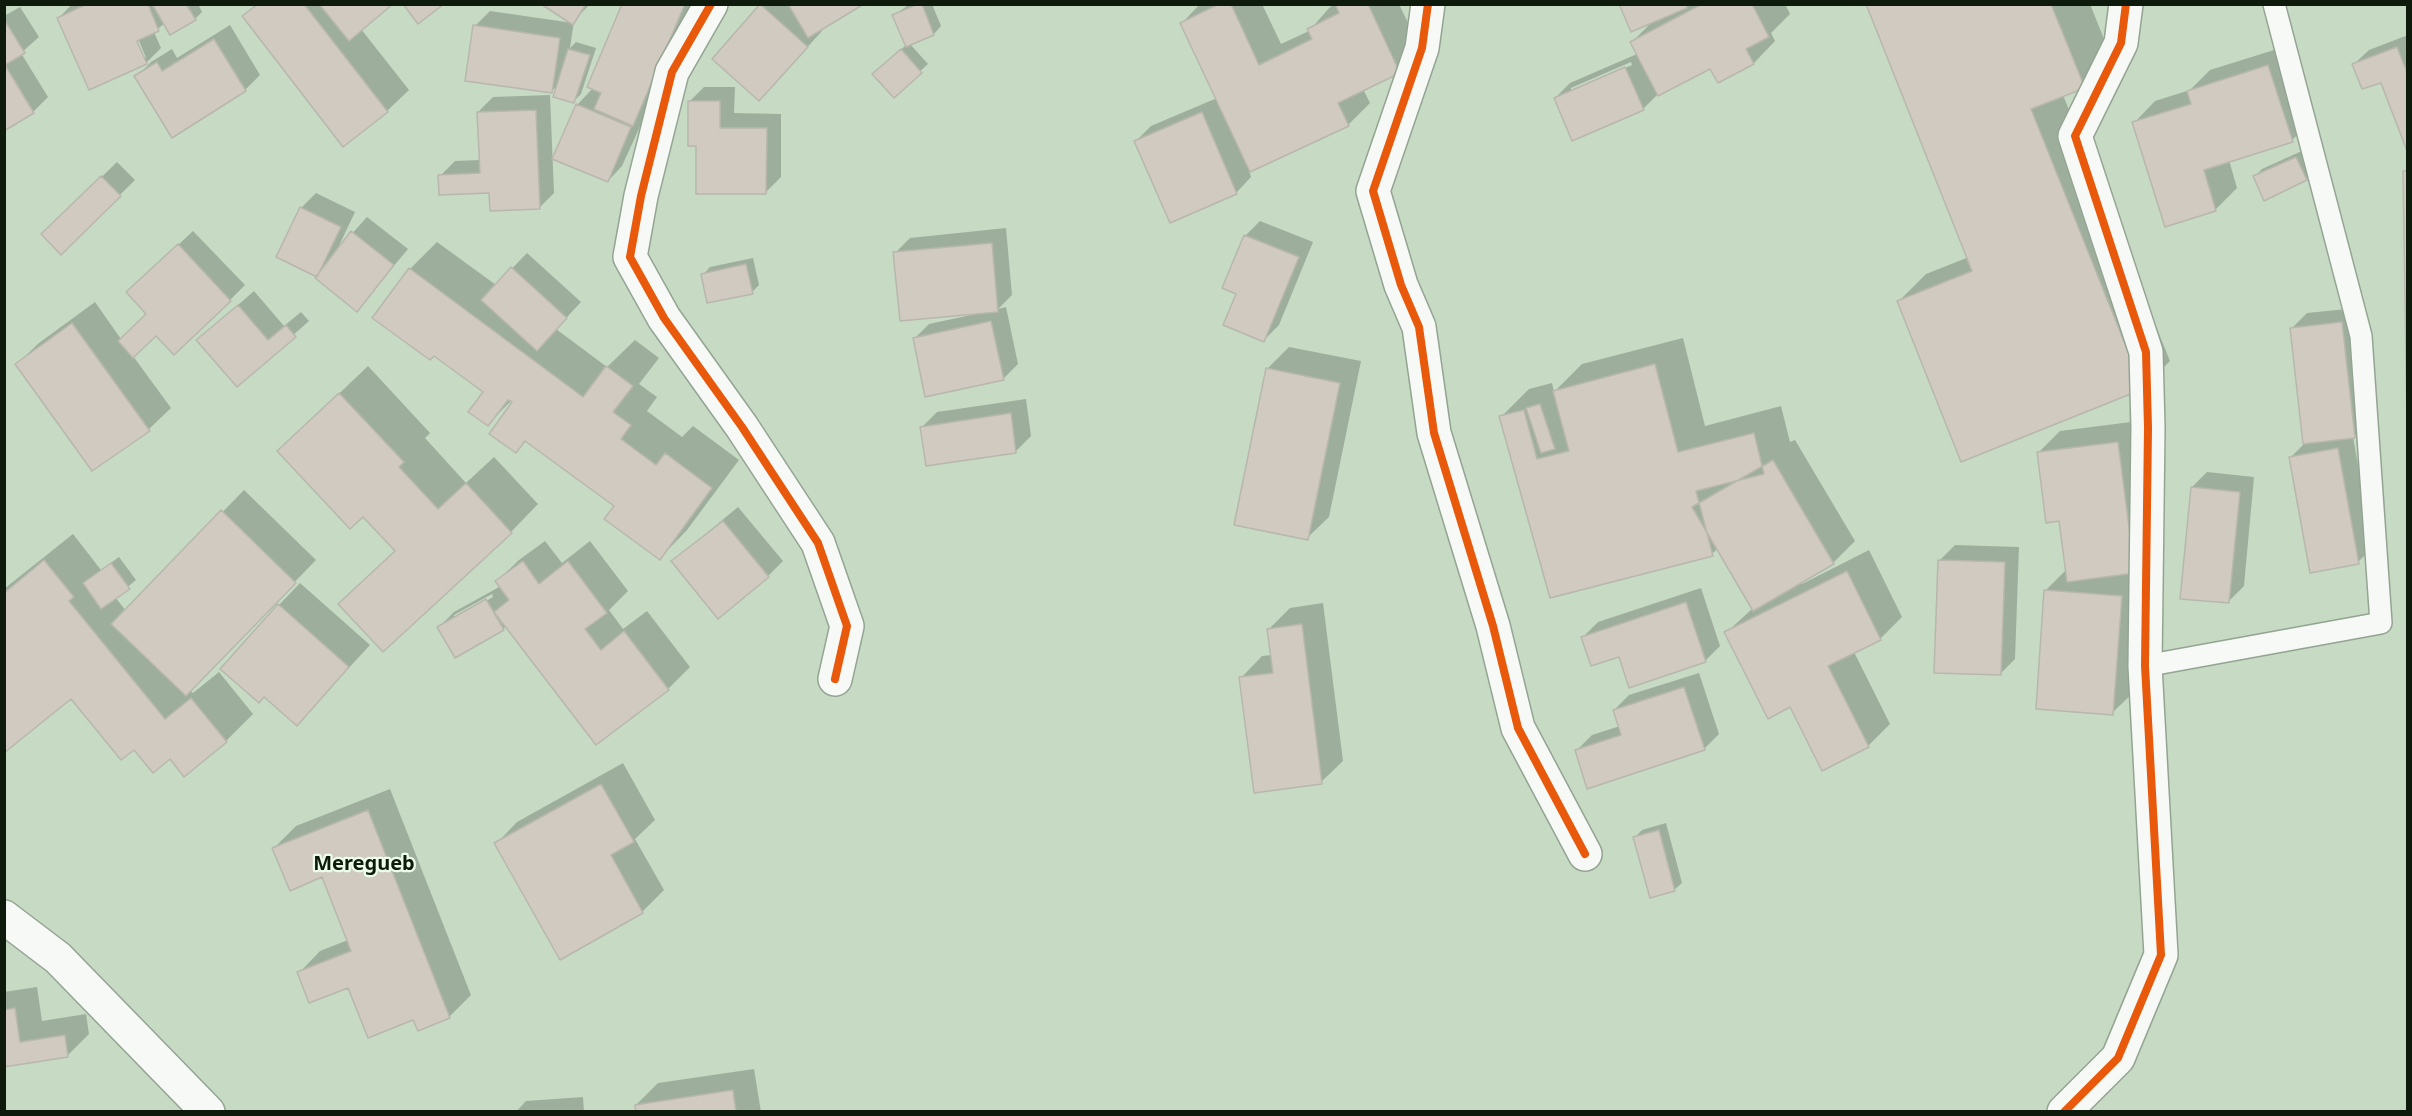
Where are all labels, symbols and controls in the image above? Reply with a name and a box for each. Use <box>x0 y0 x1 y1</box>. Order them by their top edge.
district label: Meregueb <box>313 852 415 876</box>

